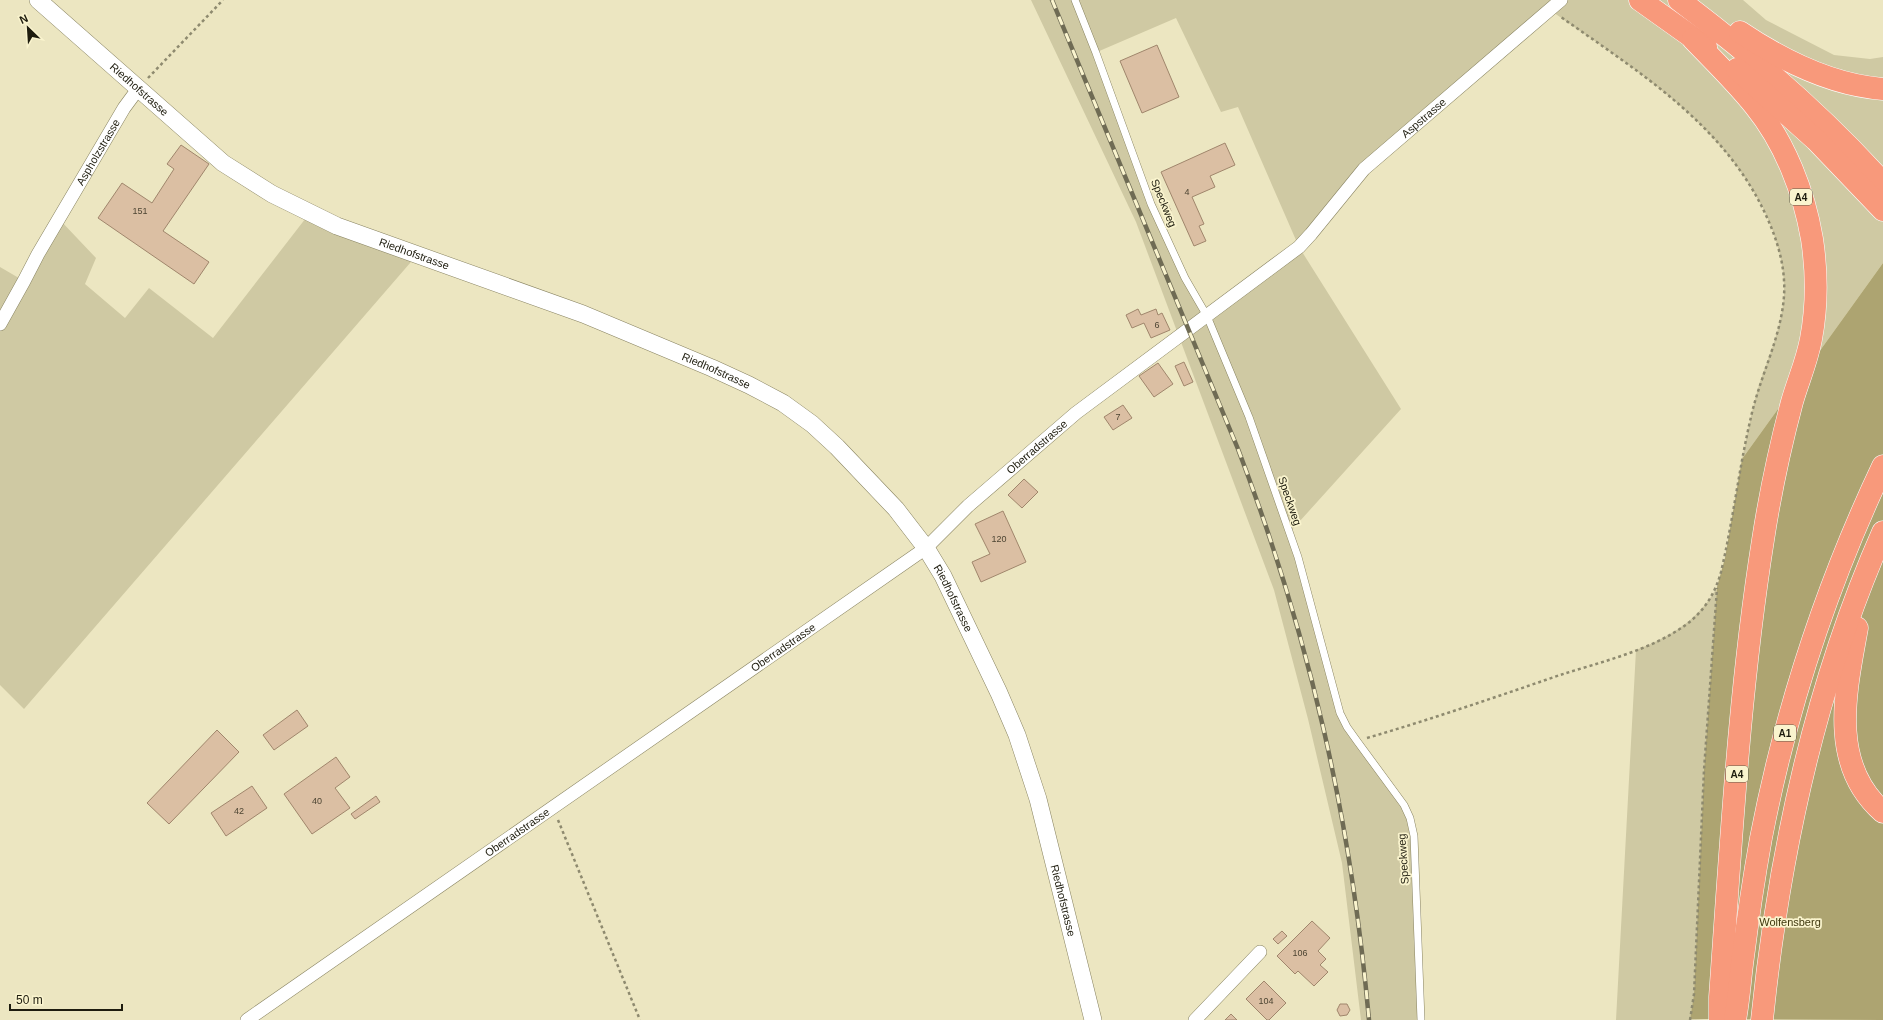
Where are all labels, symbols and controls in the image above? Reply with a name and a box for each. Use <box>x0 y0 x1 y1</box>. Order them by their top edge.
north arrow <box>8 8 48 48</box>
text: N <box>18 12 30 26</box>
street label: Riedhofstrasse <box>108 60 171 118</box>
street label: Aspstrasse <box>1399 96 1448 140</box>
street label: Aspholzstrasse <box>74 117 122 187</box>
street label: Speckweg <box>1149 177 1179 229</box>
house number: 4 <box>1184 187 1190 197</box>
road number: A4 <box>1790 189 1812 205</box>
house number: 151 <box>132 206 148 216</box>
street label: Riedhofstrasse <box>378 236 451 272</box>
house number: 6 <box>1154 320 1160 330</box>
street label: Riedhofstrasse <box>680 350 752 391</box>
house number: 7 <box>1115 412 1121 422</box>
street label: Oberradstrasse <box>1004 418 1069 476</box>
street label: Speckweg <box>1276 475 1304 527</box>
house number: 120 <box>991 534 1007 544</box>
street label: Riedhofstrasse <box>931 562 975 634</box>
street label: Oberradstrasse <box>749 621 818 674</box>
road number: A1 <box>1774 725 1796 741</box>
road number: A4 <box>1726 766 1748 782</box>
house number: 40 <box>312 796 322 806</box>
house number: 42 <box>234 806 244 816</box>
street label: Oberradstrasse <box>483 806 552 859</box>
street label: Speckweg <box>1395 833 1411 885</box>
street label: Riedhofstrasse <box>1049 863 1078 938</box>
park label: Wolfensberg <box>1759 916 1821 928</box>
house number: 106 <box>1292 948 1308 958</box>
scale bar <box>10 986 122 1012</box>
text: 50 m <box>16 993 43 1007</box>
house number: 104 <box>1258 996 1274 1006</box>

